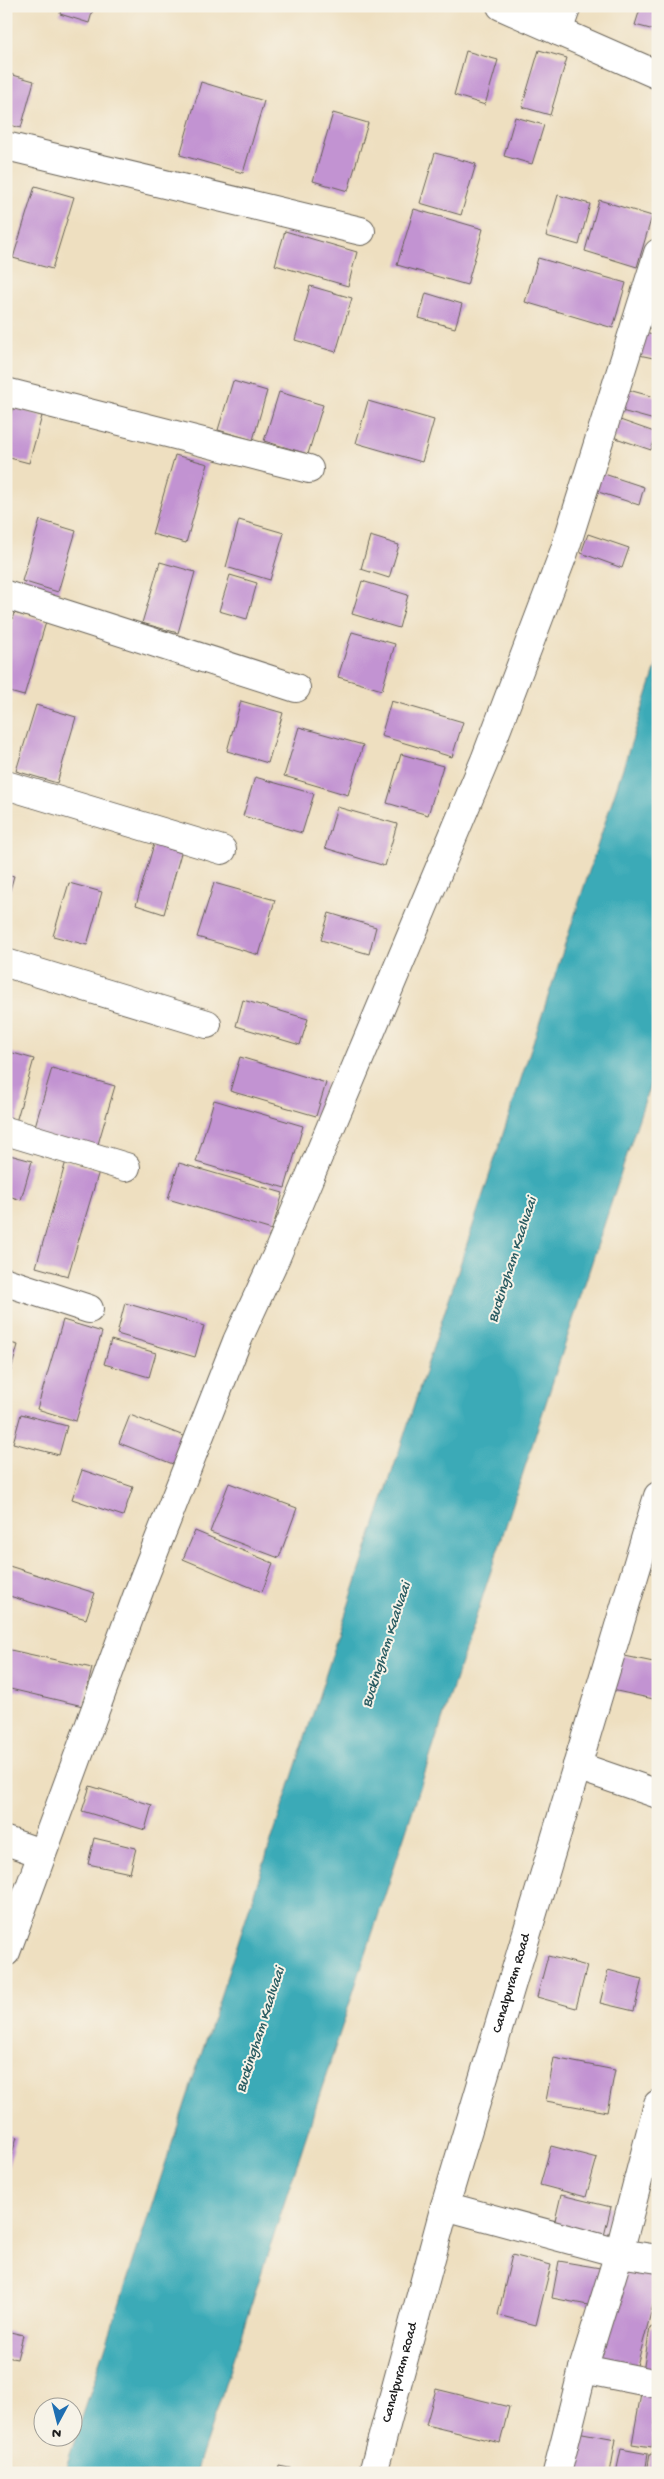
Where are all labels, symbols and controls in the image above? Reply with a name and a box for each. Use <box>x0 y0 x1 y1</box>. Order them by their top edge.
water label: Buckingham Kaalvaai <box>484 1193 542 1325</box>
water label: Buckingham Kaalvaai <box>358 1578 416 1710</box>
street label: Canalpuram Road <box>489 1930 535 2035</box>
water label: Buckingham Kaalvaai <box>232 1963 290 2095</box>
street label: Canalpuram Road <box>378 2319 422 2425</box>
north arrow <box>32 2396 82 2446</box>
text: N <box>51 2423 62 2441</box>

